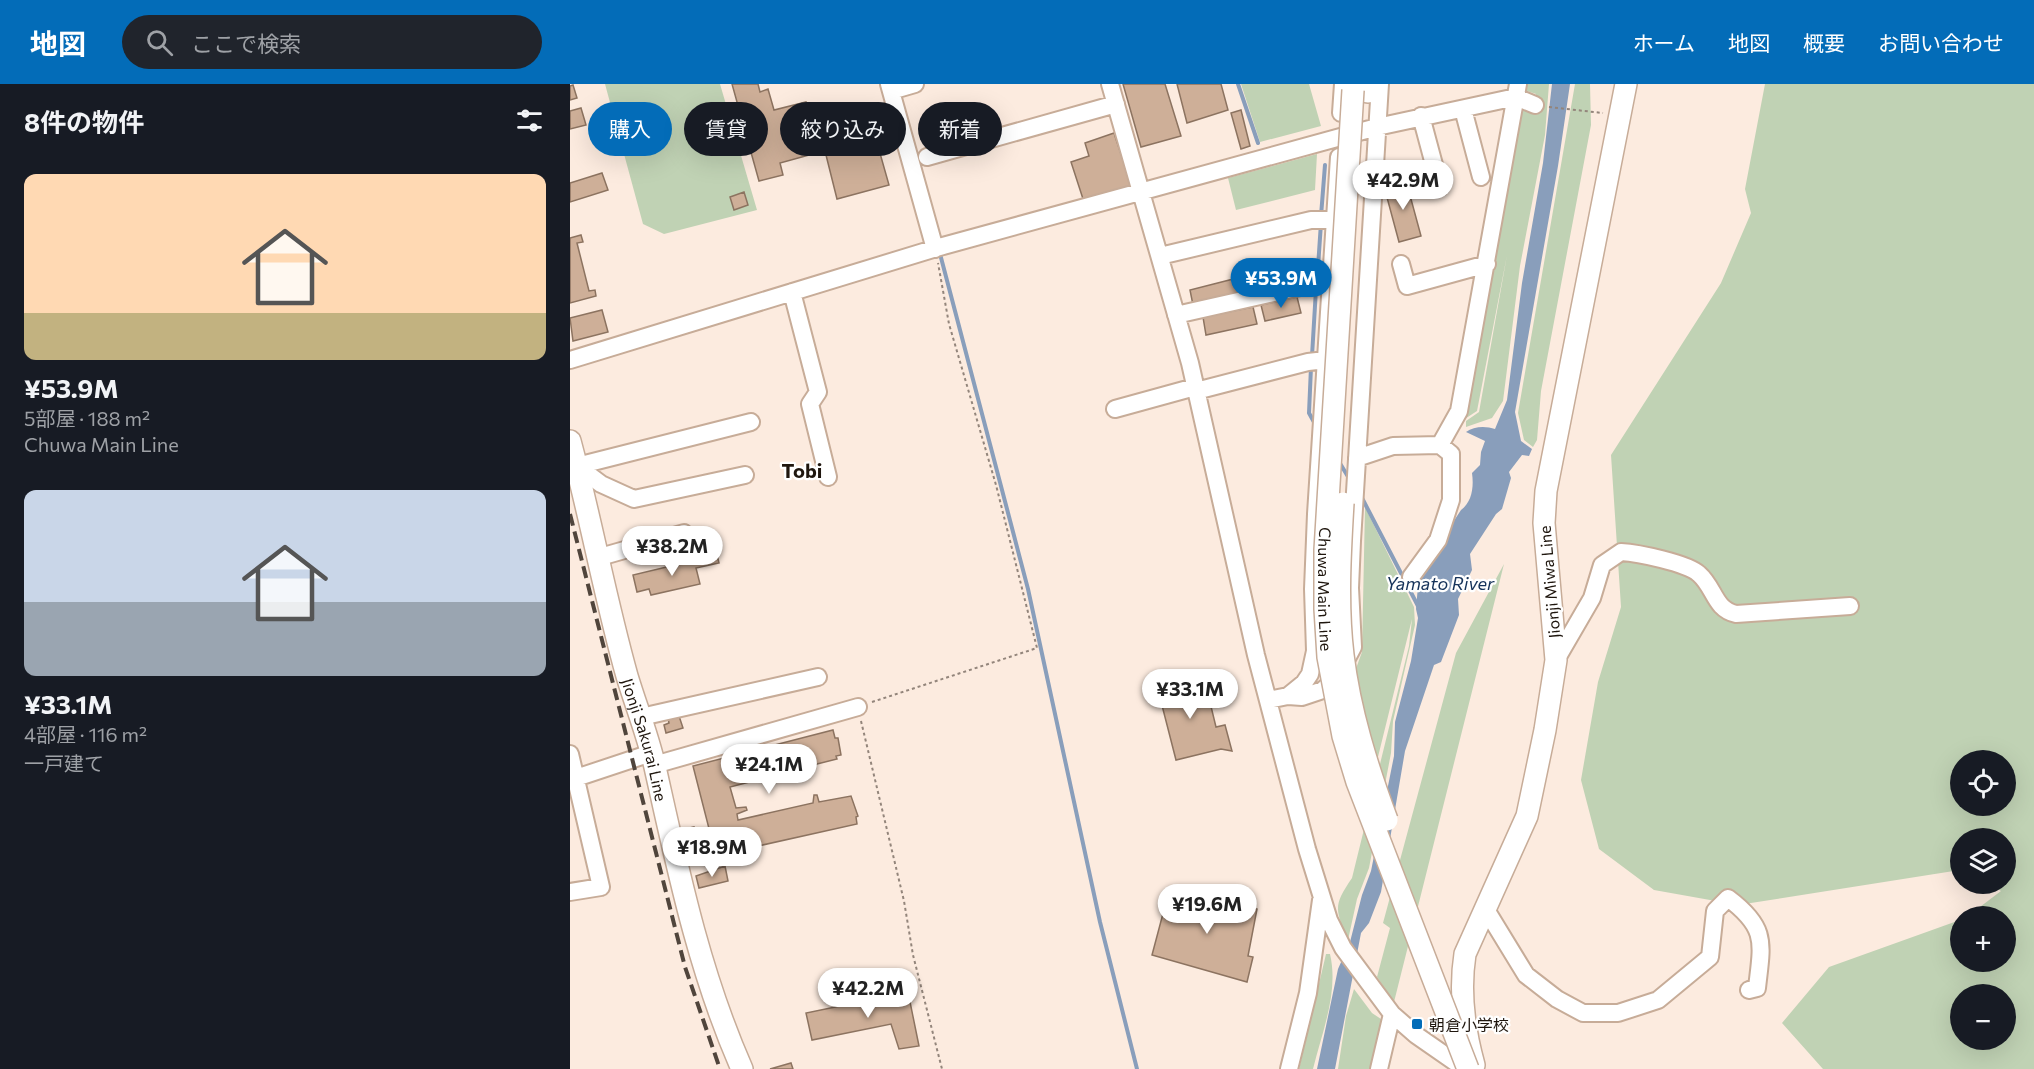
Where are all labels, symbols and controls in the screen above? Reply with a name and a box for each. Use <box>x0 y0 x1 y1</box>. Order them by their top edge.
search box <box>122 15 542 69</box>
text: 地図 <box>30 26 86 60</box>
icon: search <box>143 26 176 59</box>
text: ここで検索 <box>191 30 301 57</box>
text: ホーム <box>1633 30 1695 55</box>
text: 地図 <box>1728 30 1770 55</box>
text: 概要 <box>1803 30 1845 55</box>
text: お問い合わせ <box>1878 30 2004 55</box>
chip: 購入 <box>588 102 672 156</box>
chip: 賃貸 <box>684 102 768 156</box>
chip: 絞り込み <box>780 102 906 156</box>
chip: 新着 <box>918 102 1002 156</box>
icon: filters <box>513 104 546 137</box>
text: 8件の物件 <box>24 106 144 137</box>
pin: ¥42.9M <box>1354 160 1452 211</box>
text: ¥42.9M <box>1366 167 1440 191</box>
icon: home <box>231 213 339 321</box>
pin: ¥53.9M <box>1232 258 1330 309</box>
text: ¥53.9M <box>1245 265 1317 289</box>
text: ¥53.9M <box>24 372 118 403</box>
text: 5部屋 · 188 m² <box>24 406 150 430</box>
text: Chuwa Main Line <box>24 432 179 456</box>
district label: Tobi <box>782 458 822 482</box>
street label: Jionji Miwa Line <box>1535 525 1563 639</box>
pin: ¥38.2M <box>623 526 721 577</box>
street label: Chuwa Main Line <box>1315 527 1337 652</box>
icon: home <box>231 529 339 637</box>
text: ¥38.2M <box>636 533 708 557</box>
water label: Yamato River <box>1386 572 1495 594</box>
pin: ¥33.1M <box>1141 669 1239 720</box>
street label: Jionji Sakurai Line <box>619 676 672 803</box>
text: ¥33.1M <box>1156 676 1224 700</box>
text: ¥33.1M <box>24 688 112 719</box>
text: 4部屋 · 116 m² <box>24 722 147 746</box>
pin: ¥24.1M <box>720 744 818 795</box>
map controls <box>1950 750 2016 1050</box>
button: locate <box>1950 750 2016 816</box>
text: 一戸建て <box>24 751 104 775</box>
text: ¥24.1M <box>735 751 803 775</box>
pin: ¥18.9M <box>663 827 761 878</box>
button: layers <box>1950 828 2016 894</box>
text: ¥18.9M <box>677 834 747 858</box>
pin: ¥19.6M <box>1158 884 1256 935</box>
text: ¥19.6M <box>1172 891 1242 915</box>
button: + <box>1950 906 2016 972</box>
pin: ¥42.2M <box>819 968 917 1019</box>
text: ¥42.2M <box>832 975 904 999</box>
button: − <box>1950 984 2016 1050</box>
place label: 朝倉小学校 <box>1429 1015 1509 1034</box>
marker: 朝倉小学校 <box>1410 1017 1424 1031</box>

